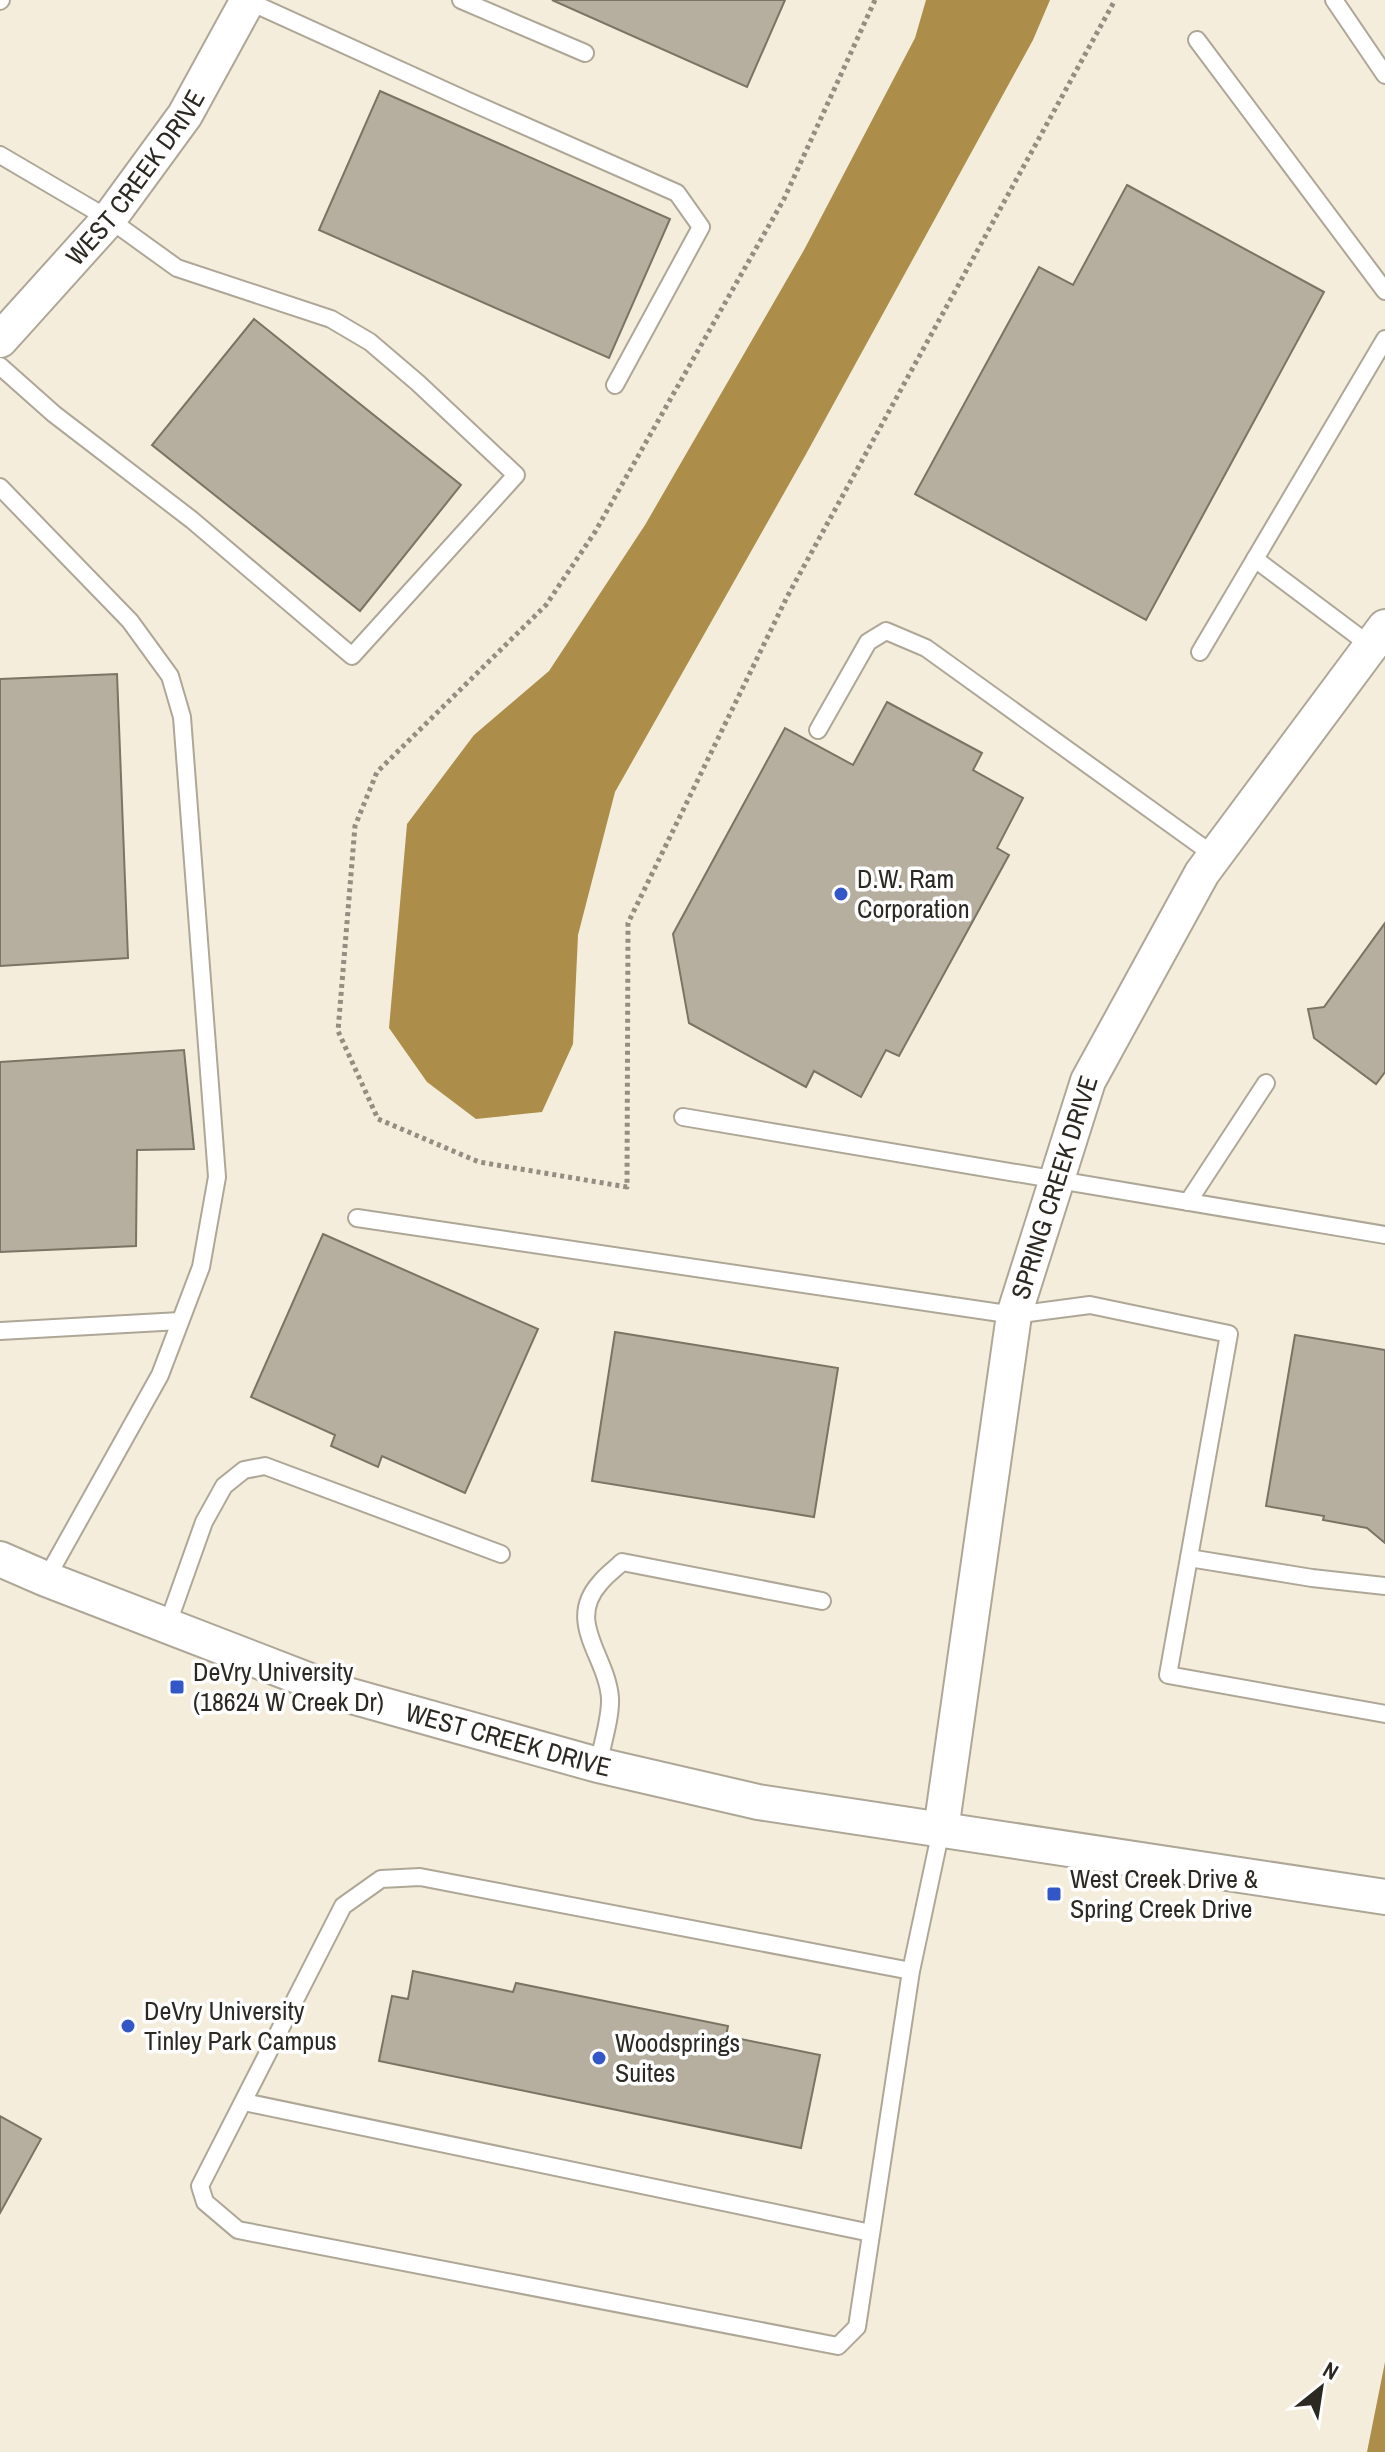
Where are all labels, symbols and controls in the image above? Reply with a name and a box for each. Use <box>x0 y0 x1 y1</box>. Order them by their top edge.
street label: WEST CREEK DRIVE <box>58 83 213 273</box>
place label: D.W. Ram Corporation <box>857 861 970 926</box>
marker: D.W. Ram Corporation <box>832 885 850 903</box>
street label: SPRING CREEK DRIVE <box>1002 1071 1106 1303</box>
place label: DeVry University (18624 W Creek Dr) <box>193 1654 384 1719</box>
marker: DeVry University (18624 W Creek Dr) <box>168 1678 186 1696</box>
street label: WEST CREEK DRIVE <box>402 1694 614 1784</box>
place label: West Creek Drive & Spring Creek Drive <box>1070 1861 1259 1926</box>
marker: West Creek Drive & Spring Creek Drive <box>1045 1885 1063 1903</box>
place label: DeVry University Tinley Park Campus <box>144 1993 337 2058</box>
marker: DeVry University Tinley Park Campus <box>119 2017 137 2035</box>
place label: Woodsprings Suites <box>615 2025 740 2090</box>
marker: Woodsprings Suites <box>590 2049 608 2067</box>
north arrow <box>1281 2348 1361 2428</box>
text: N <box>1318 2354 1344 2387</box>

